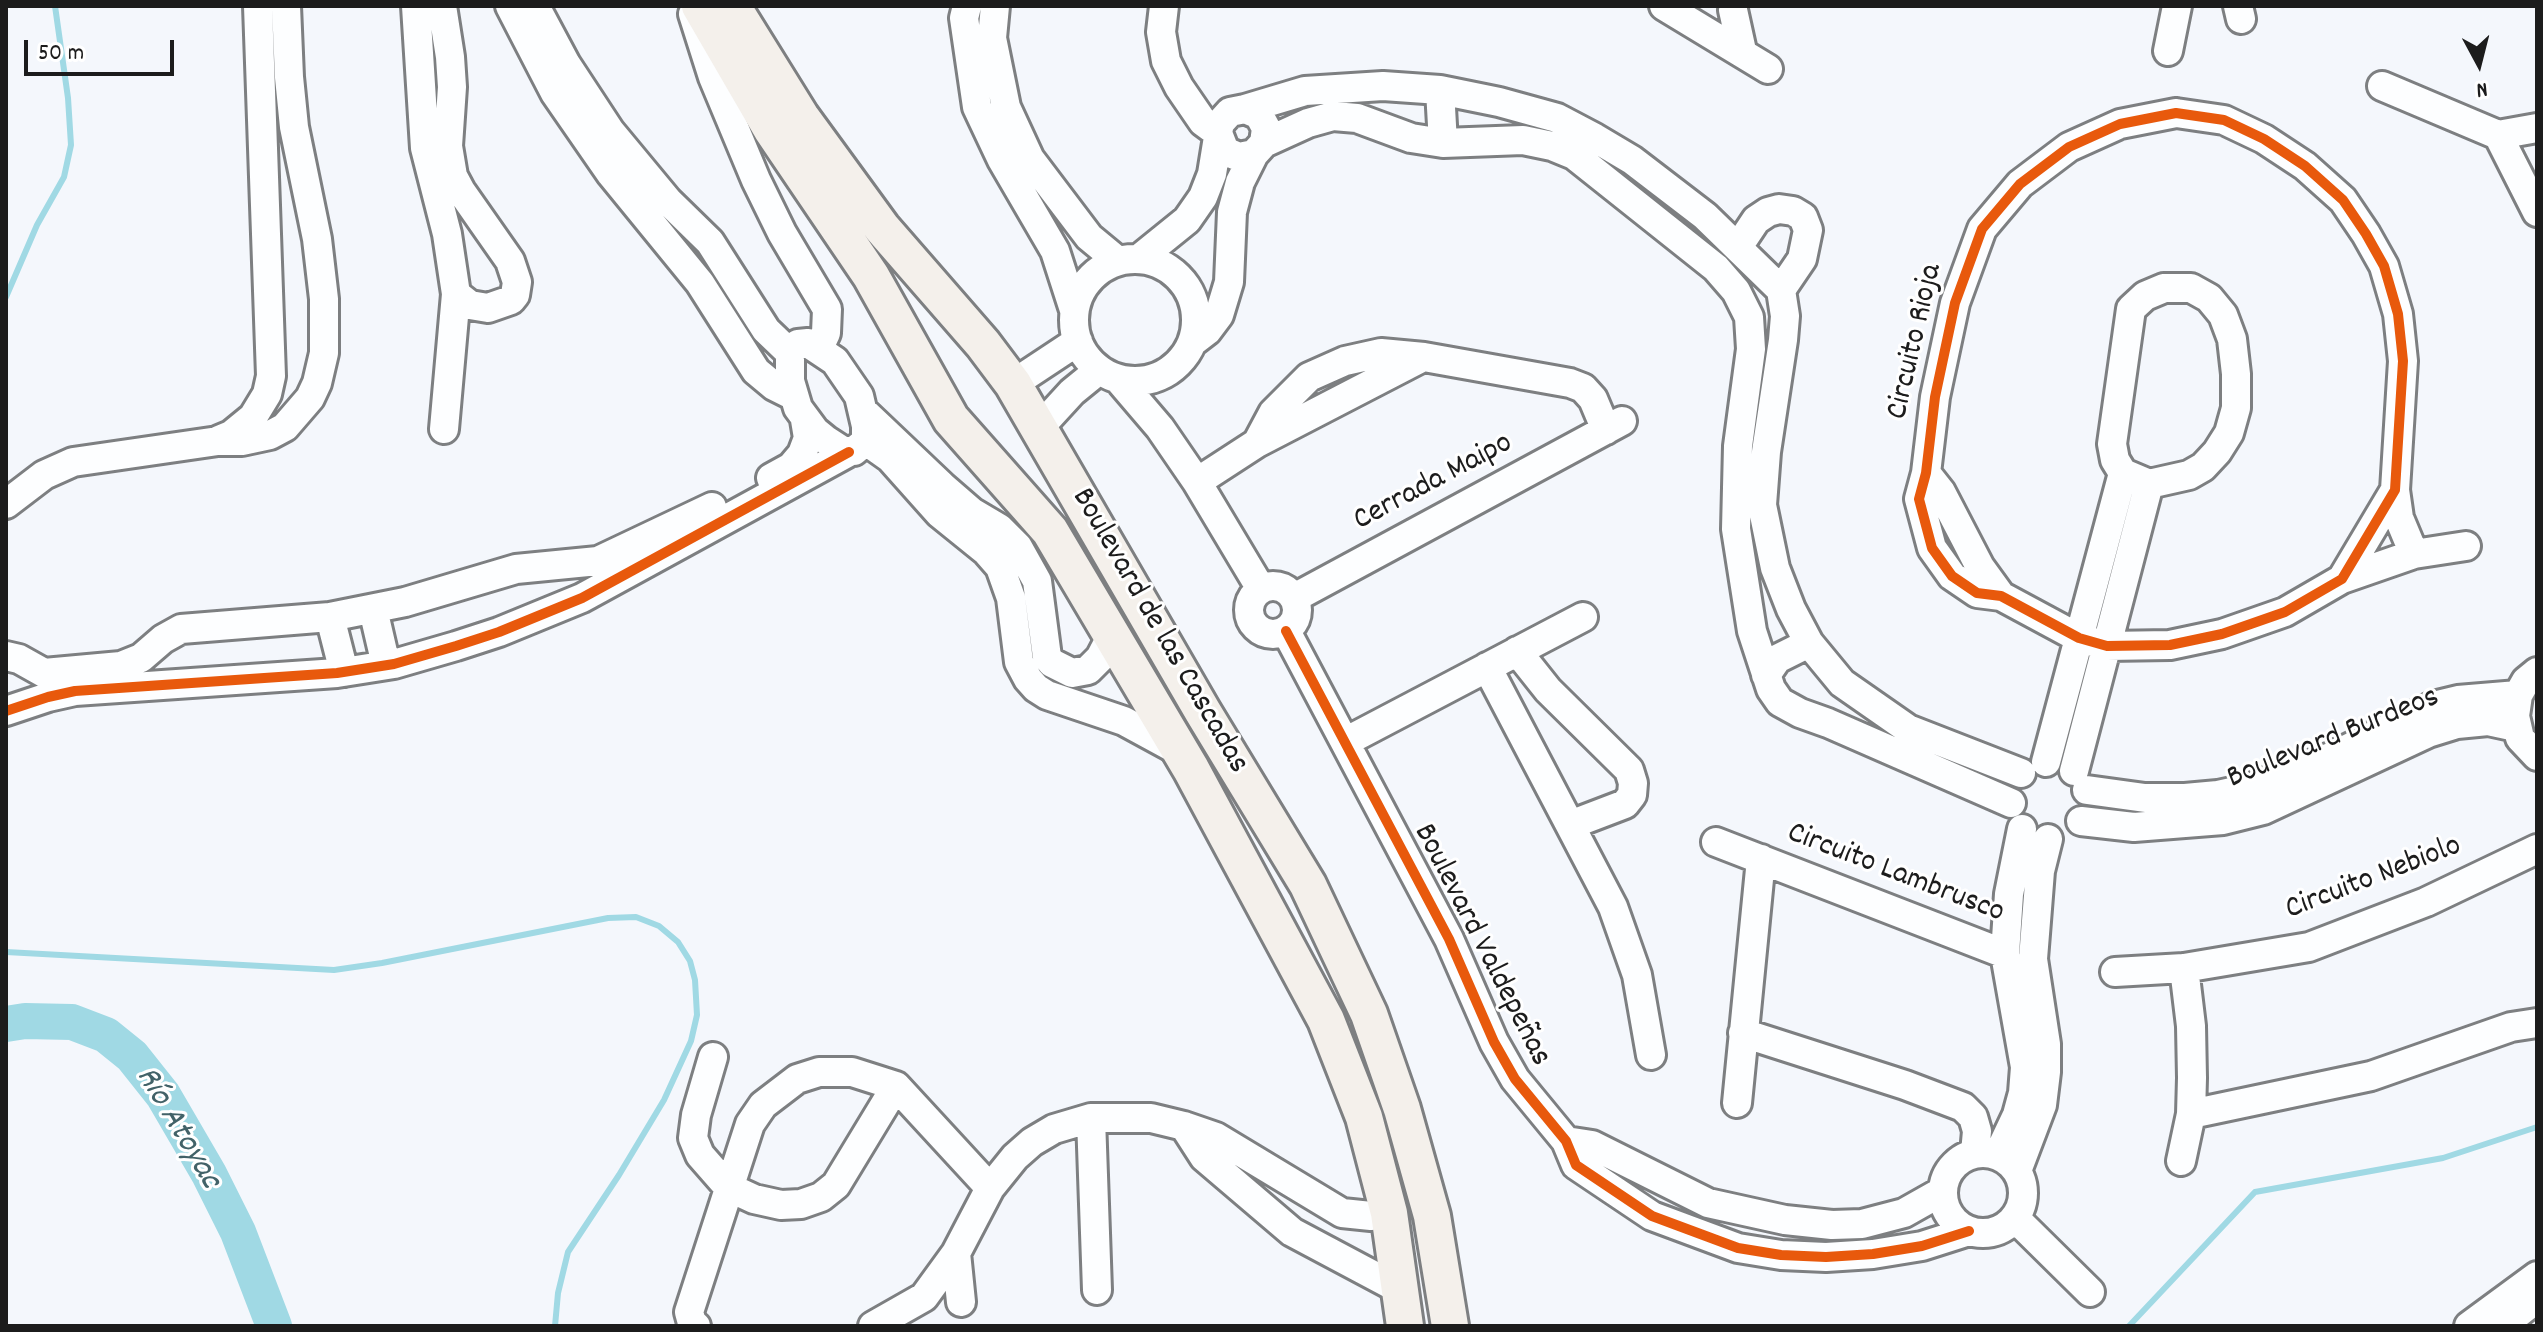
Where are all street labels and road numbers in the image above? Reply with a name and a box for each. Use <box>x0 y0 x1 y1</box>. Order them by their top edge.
street label: Circuito Rioja <box>1880 260 1954 424</box>
street label: Cerrada Maipo <box>1348 426 1520 542</box>
street label: Boulevard de las Cascadas <box>1061 483 1255 781</box>
street label: Boulevard Burdeos <box>2222 680 2446 800</box>
street label: Circuito Lambrusco <box>1781 816 2009 934</box>
street label: Boulevard Valdepeñas <box>1402 818 1558 1074</box>
street label: Circuito Nebiolo <box>2281 829 2467 931</box>

